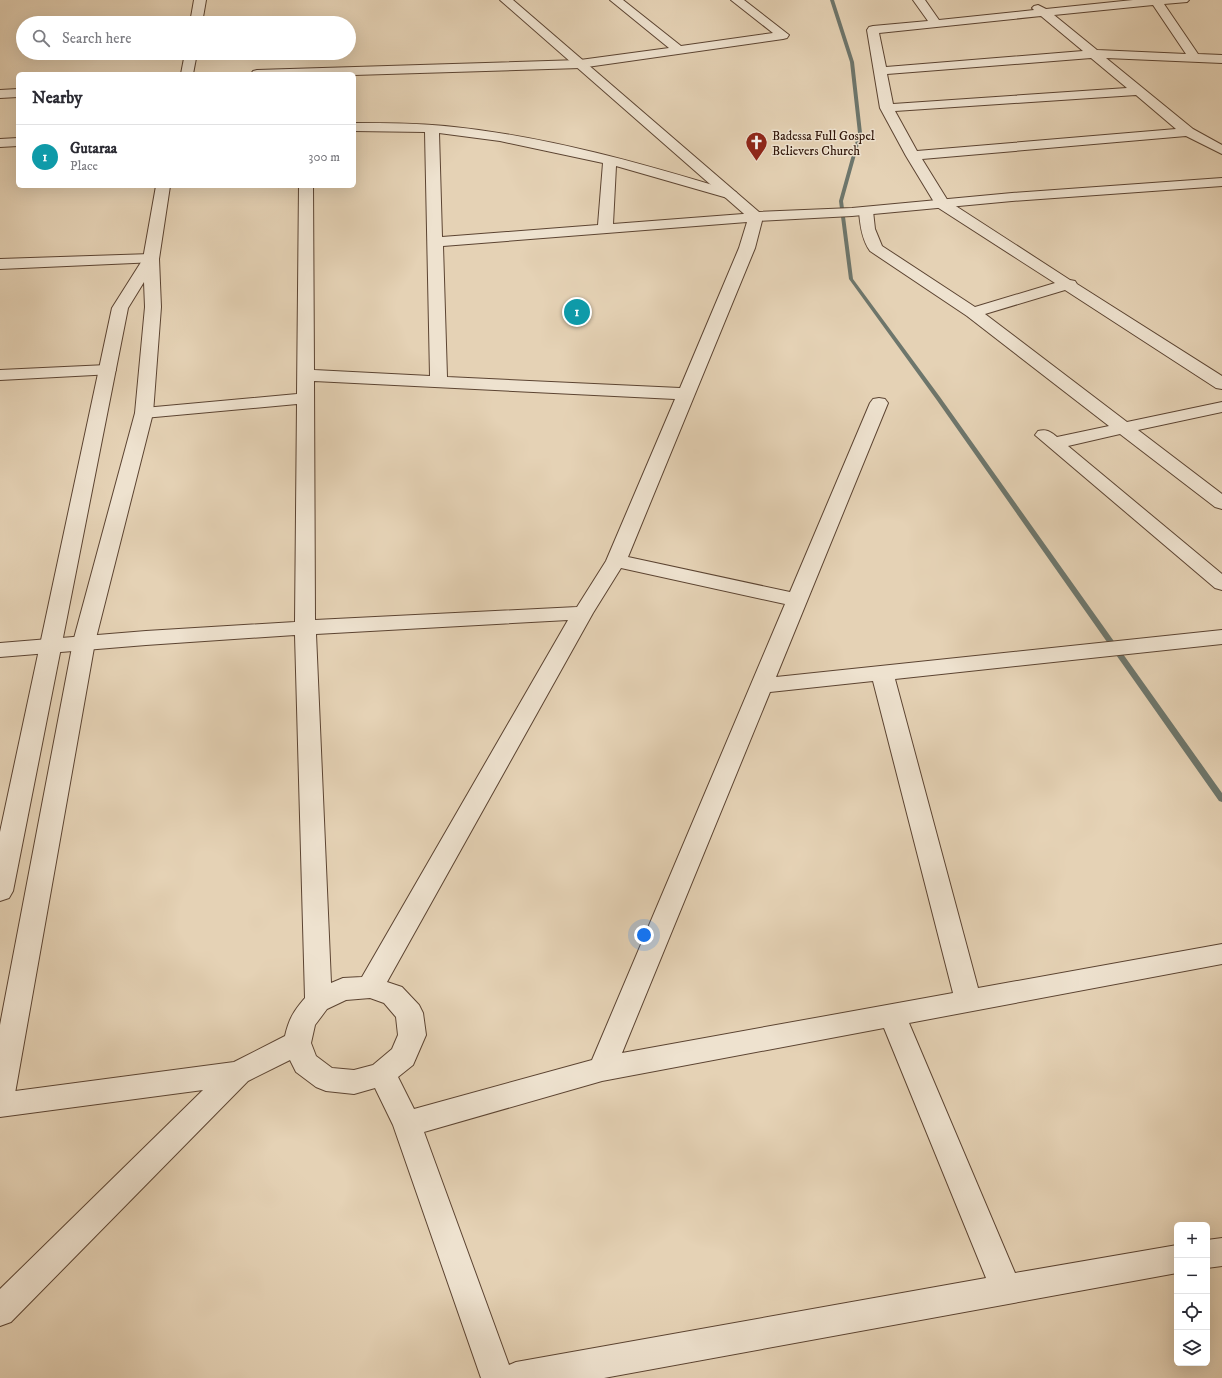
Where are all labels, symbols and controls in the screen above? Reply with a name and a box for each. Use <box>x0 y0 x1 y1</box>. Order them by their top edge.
search box <box>16 16 356 60</box>
icon: search <box>30 27 52 49</box>
text: Search here <box>62 29 131 48</box>
text: Nearby <box>32 87 82 109</box>
place label: Badessa Full Gospel Believers Church <box>772 128 875 159</box>
church icon: Badessa Full Gospel Believers Church <box>744 129 770 162</box>
text: Gutaraa <box>70 139 117 158</box>
text: 1 <box>43 149 47 165</box>
text: 300 m <box>309 149 340 165</box>
text: Place <box>70 158 98 174</box>
pin: 1 <box>564 297 590 327</box>
your location <box>634 925 654 945</box>
map controls <box>1174 1222 1210 1366</box>
button: + <box>1174 1222 1210 1258</box>
button: − <box>1174 1258 1210 1294</box>
button: locate <box>1174 1294 1210 1330</box>
button: layers <box>1174 1330 1210 1366</box>

